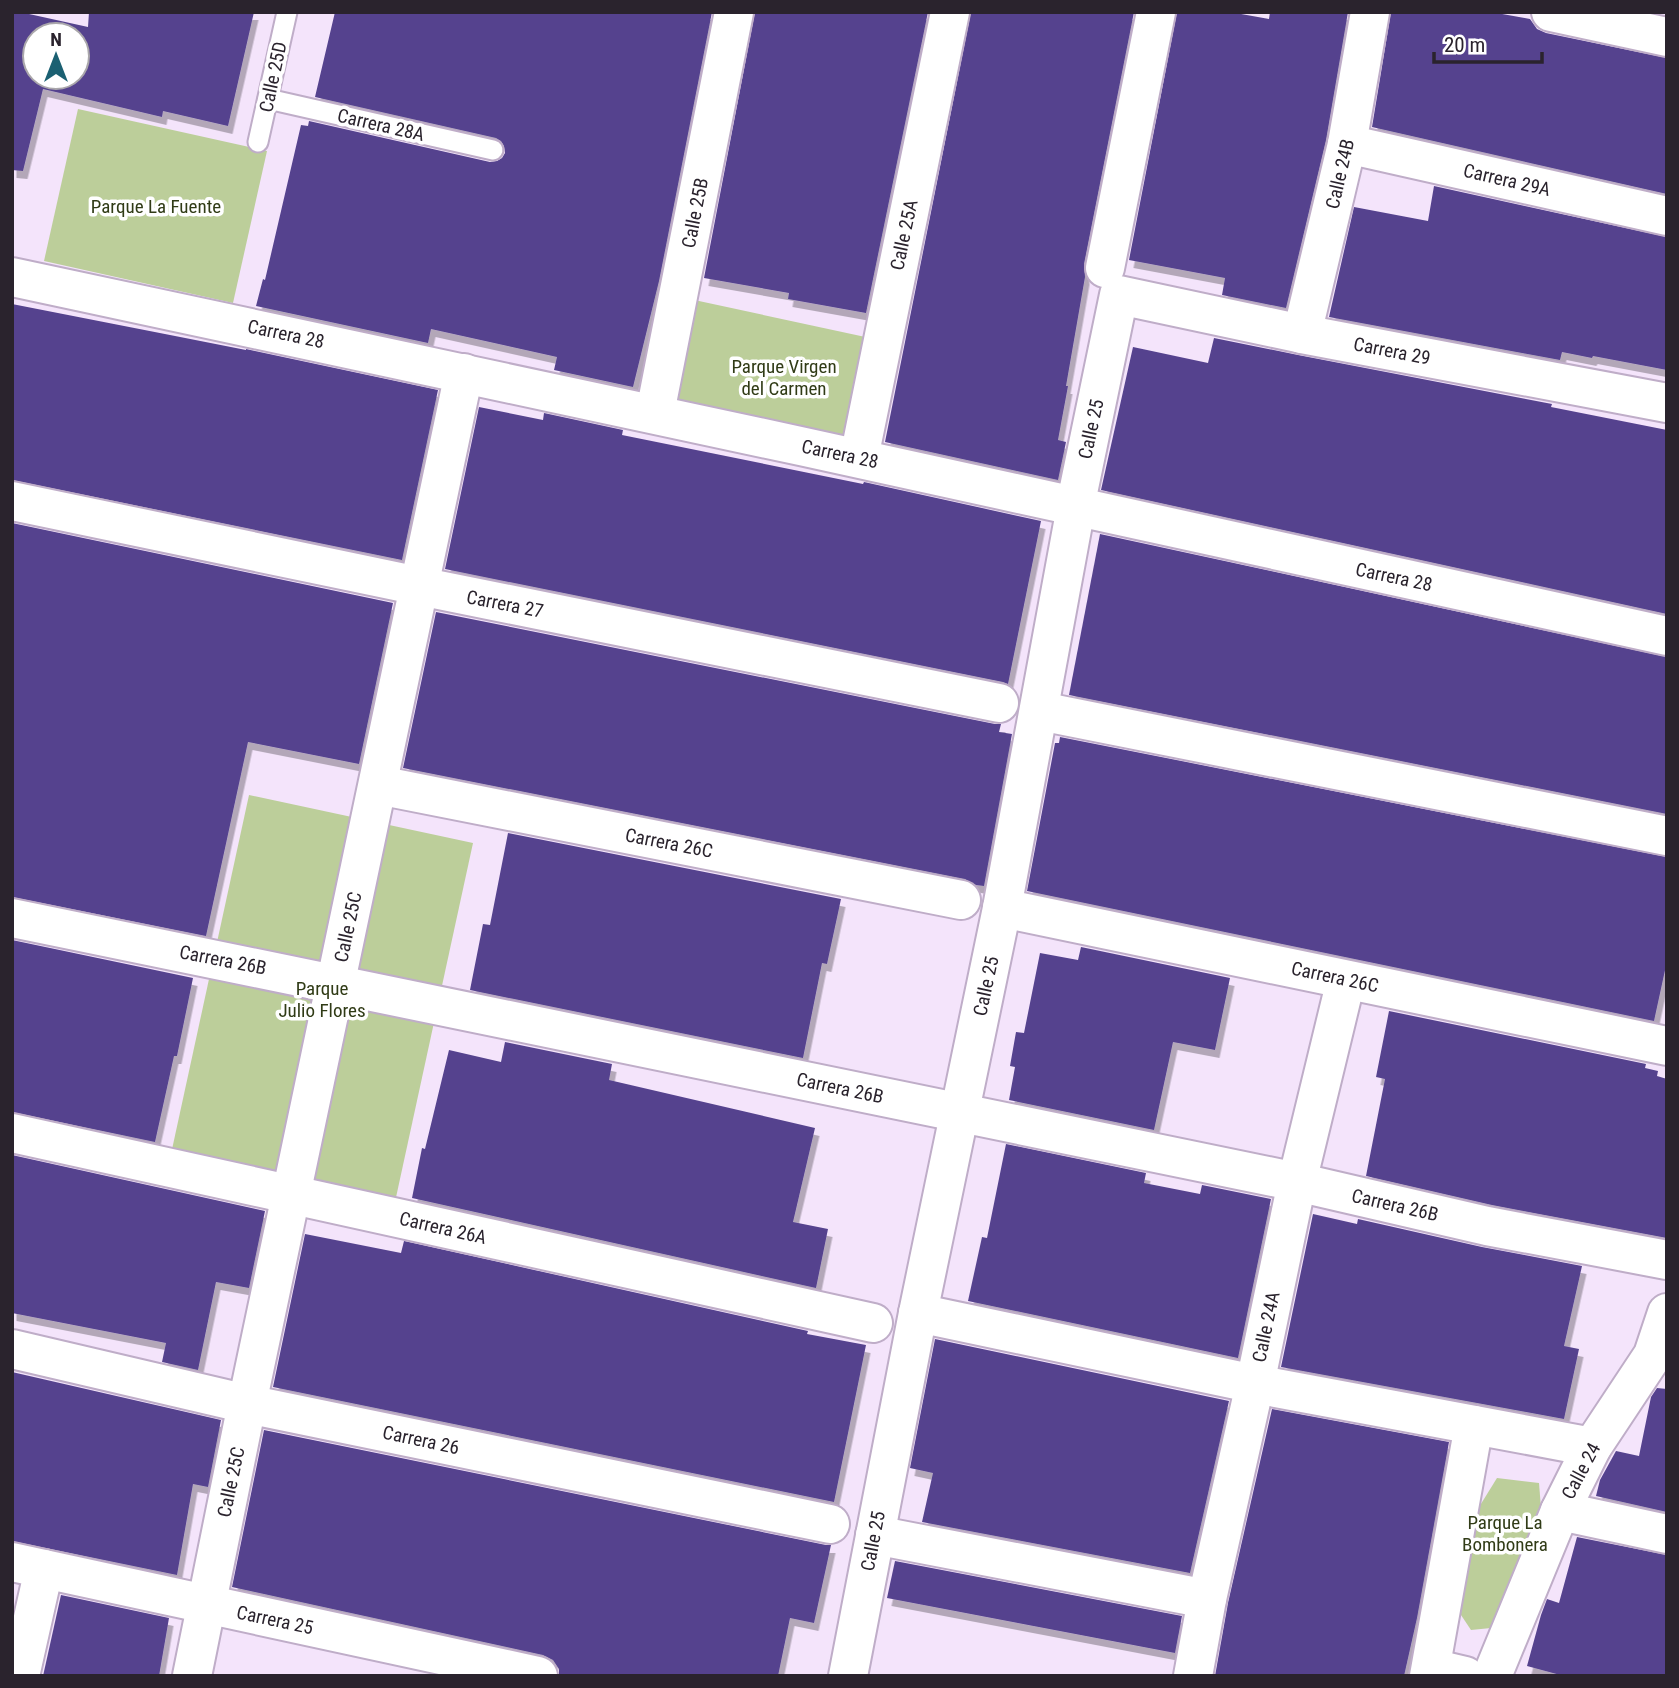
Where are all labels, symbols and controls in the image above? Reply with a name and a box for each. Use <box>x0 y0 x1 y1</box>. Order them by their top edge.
north arrow <box>21 21 91 91</box>
scale bar <box>1434 21 1542 65</box>
text: N <box>50 28 62 51</box>
text: 20 m <box>1444 33 1485 57</box>
street label: Calle 25D <box>254 40 292 114</box>
street label: Carrera 28A <box>335 104 427 146</box>
street label: Calle 24B <box>1321 137 1359 211</box>
street label: Carrera 29A <box>1461 159 1553 201</box>
street label: Calle 25B <box>677 176 713 250</box>
park label: Parque La Fuente <box>91 195 221 218</box>
street label: Calle 25A <box>885 198 923 272</box>
street label: Carrera 28 <box>246 315 326 353</box>
street label: Carrera 29 <box>1352 332 1432 370</box>
park label: Parque Virgen del Carmen <box>731 355 837 400</box>
street label: Calle 25 <box>1073 397 1109 461</box>
street label: Carrera 28 <box>800 435 880 473</box>
street label: Carrera 28 <box>1354 558 1434 596</box>
street label: Carrera 27 <box>465 585 545 623</box>
street label: Carrera 26C <box>623 823 715 863</box>
street label: Calle 25C <box>329 890 367 964</box>
street label: Carrera 26B <box>178 940 268 980</box>
street label: Calle 25 <box>968 954 1004 1018</box>
street label: Carrera 26C <box>1289 957 1381 997</box>
park label: Parque Julio Flores <box>278 977 366 1022</box>
street label: Carrera 26B <box>794 1068 886 1108</box>
street label: Carrera 26B <box>1349 1184 1441 1226</box>
street label: Carrera 26A <box>397 1207 489 1249</box>
street label: Calle 24A <box>1247 1290 1285 1364</box>
street label: Carrera 26 <box>381 1421 461 1459</box>
street label: Calle 24 <box>1557 1439 1605 1503</box>
street label: Calle 25C <box>212 1445 250 1519</box>
street label: Calle 25 <box>856 1509 890 1573</box>
park label: Parque La Bombonera <box>1462 1511 1548 1556</box>
street label: Carrera 25 <box>235 1601 315 1639</box>

